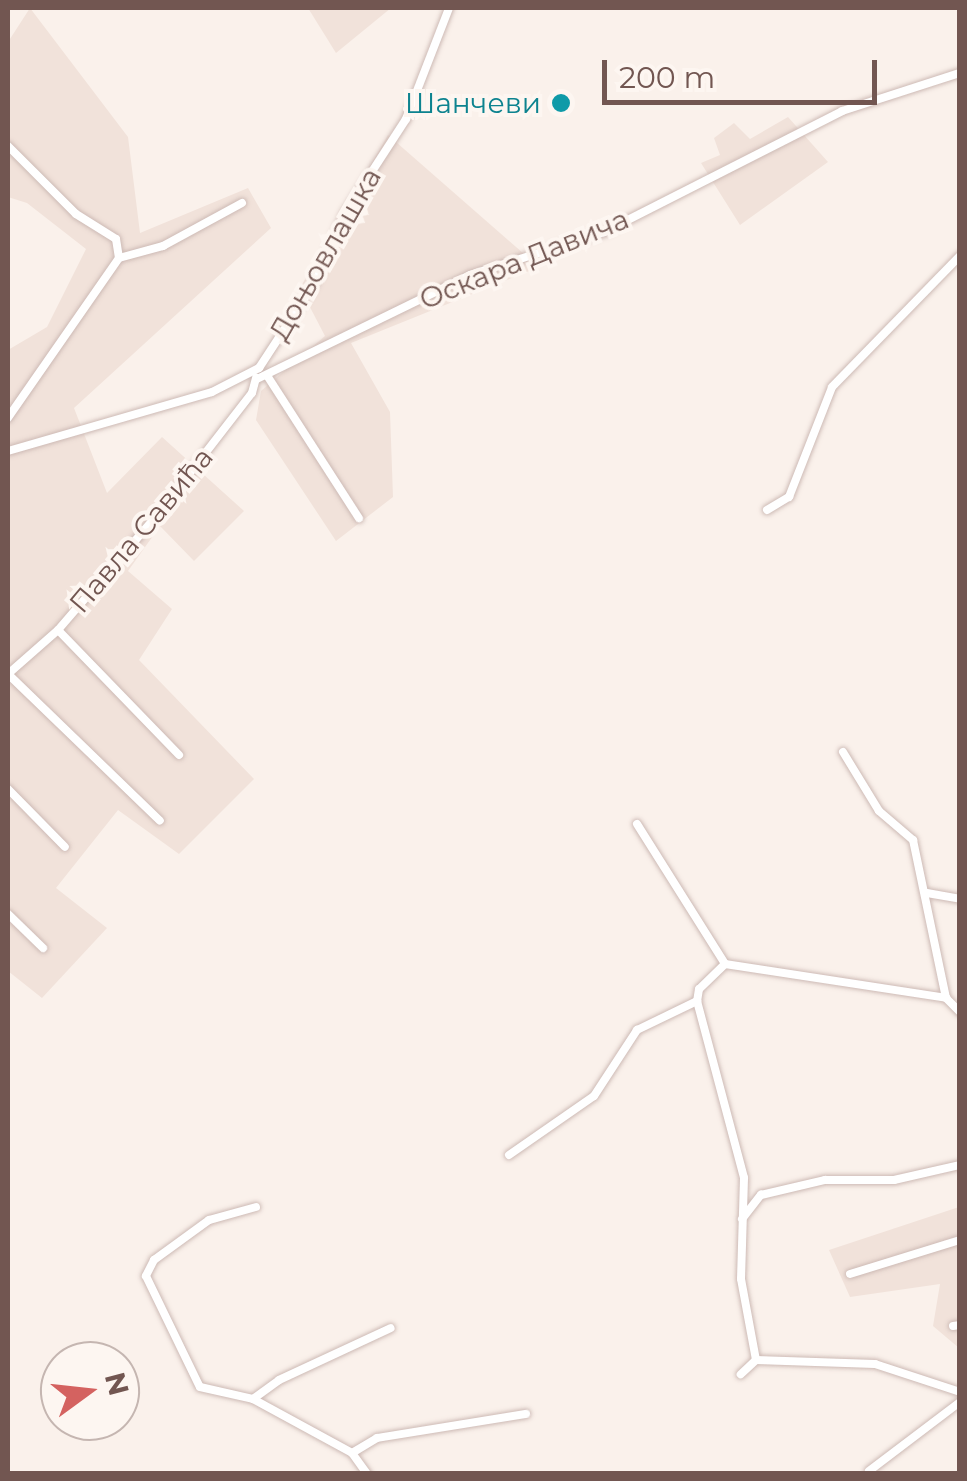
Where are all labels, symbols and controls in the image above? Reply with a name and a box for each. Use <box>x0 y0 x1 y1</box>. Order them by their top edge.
scale bar <box>607 40 882 102</box>
text: 200 m <box>619 59 715 96</box>
place label: Шанчеви <box>405 86 541 120</box>
marker: Шанчеви <box>550 92 572 114</box>
street label: Доњовлашка <box>262 162 388 346</box>
street label: Оскара Давича <box>415 202 633 316</box>
street label: Павла Савића <box>62 441 220 619</box>
north arrow <box>40 1341 140 1441</box>
text: N <box>98 1368 136 1399</box>

